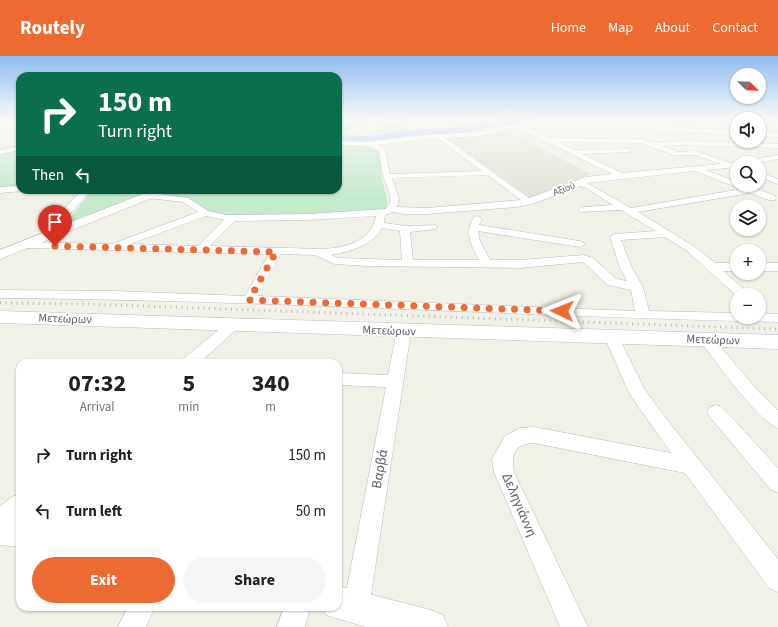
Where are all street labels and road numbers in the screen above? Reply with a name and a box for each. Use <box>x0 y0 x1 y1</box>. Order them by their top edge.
street label: Αξιού <box>551 178 577 200</box>
street label: Μετεώρων <box>38 310 92 328</box>
street label: Μετεώρων <box>362 322 416 340</box>
street label: Μετεώρων <box>686 331 740 349</box>
street label: Βαρβά <box>367 448 393 490</box>
street label: Δεληγιάννη <box>497 470 541 540</box>

